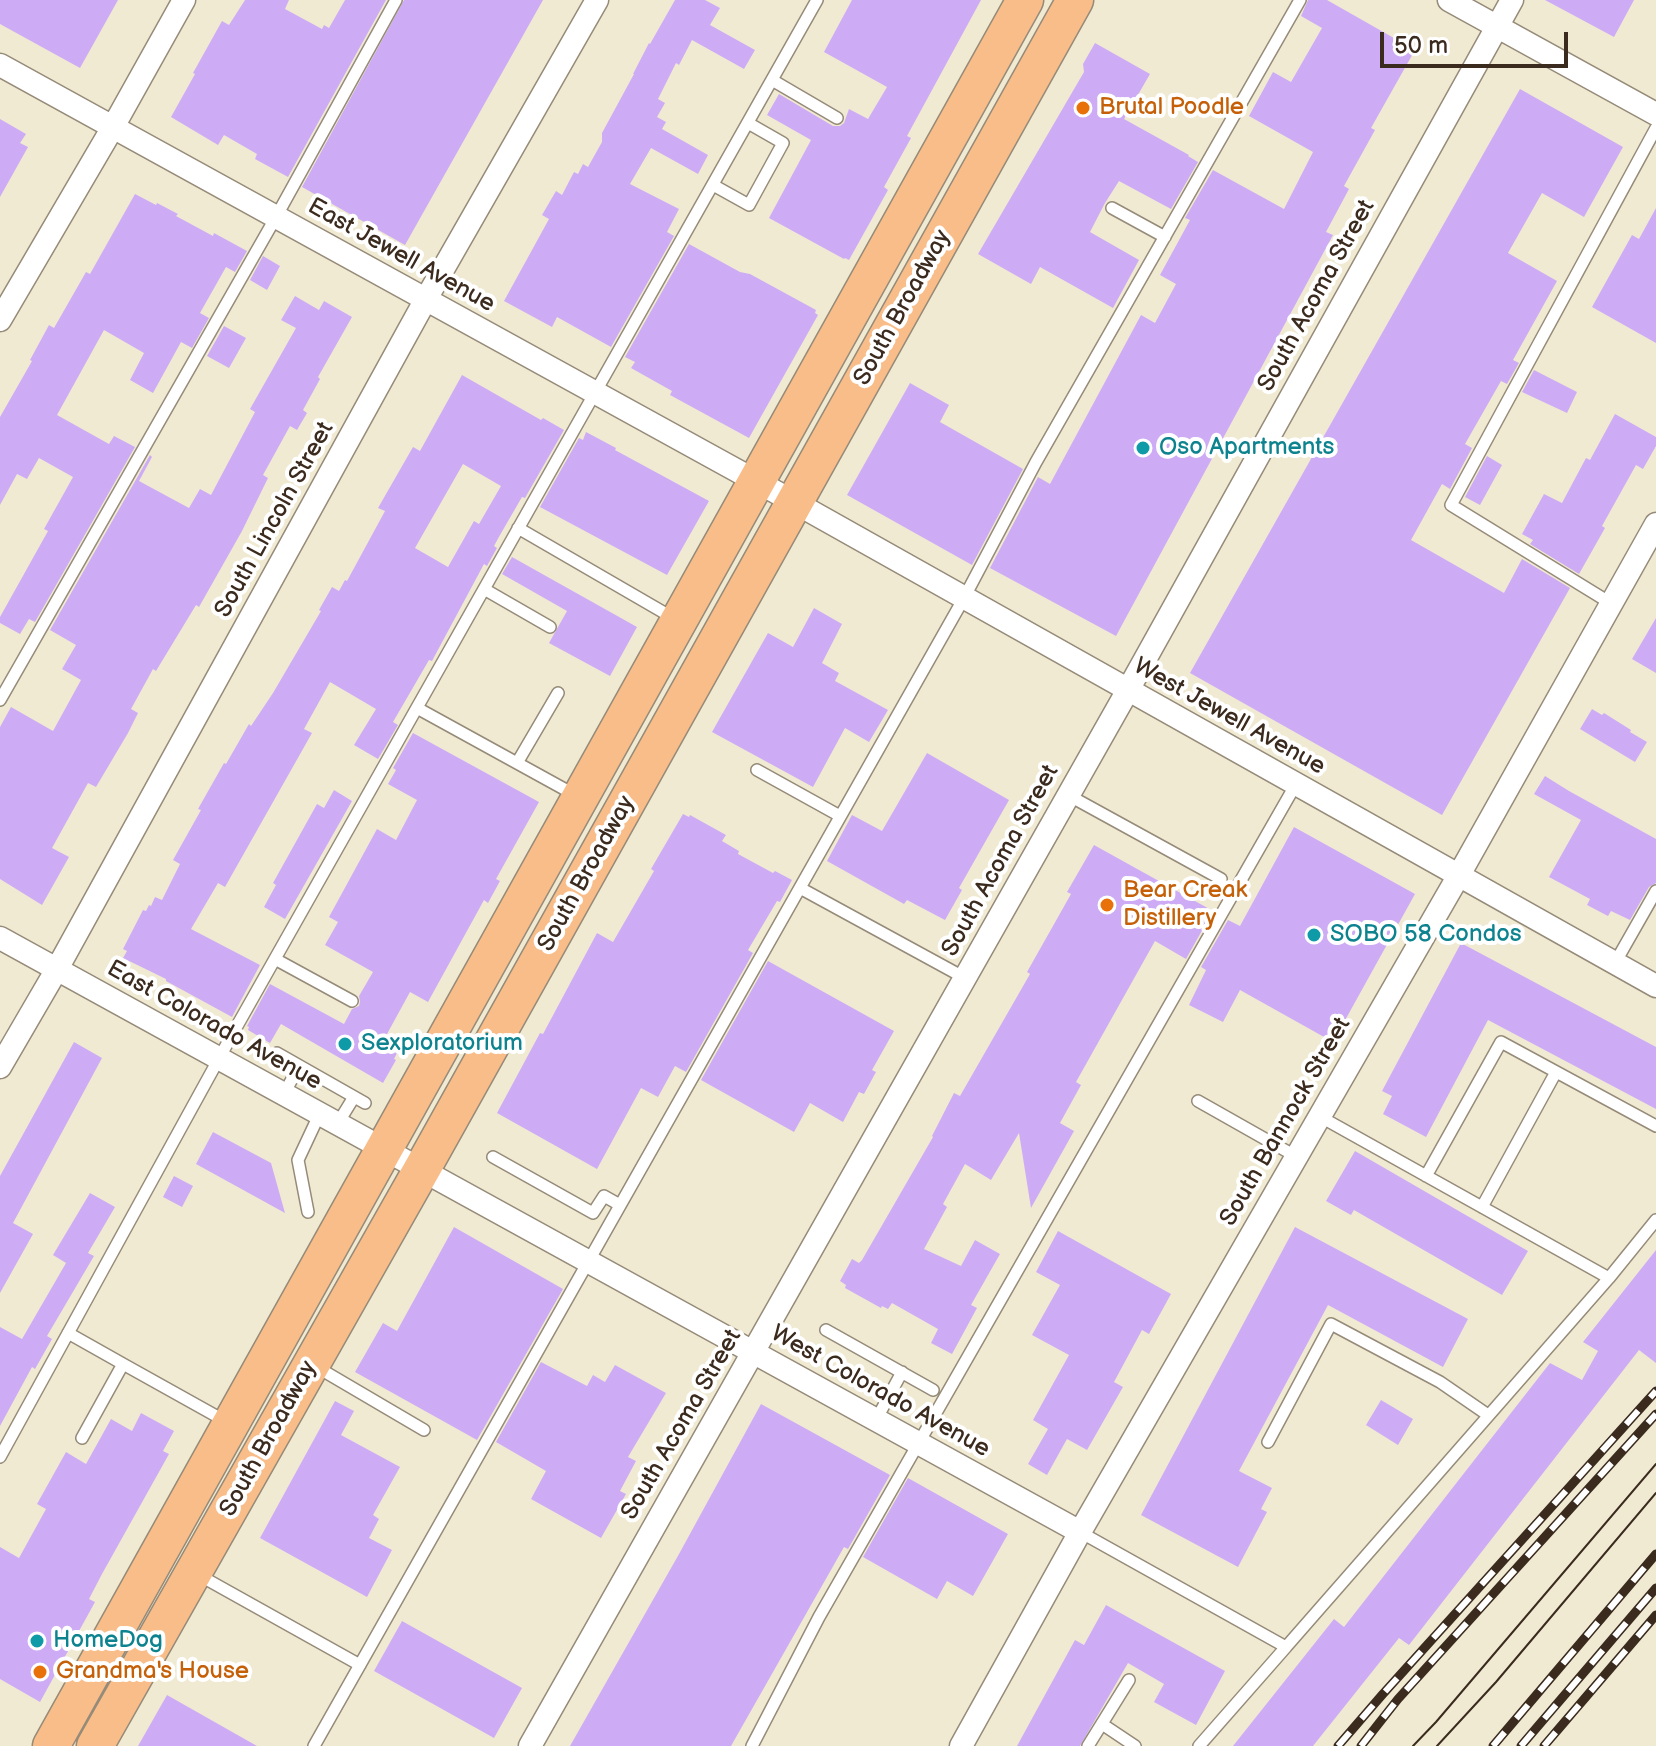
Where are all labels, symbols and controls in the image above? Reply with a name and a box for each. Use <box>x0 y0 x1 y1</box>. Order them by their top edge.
scale bar <box>1384 16 1572 66</box>
text: 50 m <box>1394 31 1448 60</box>
place label: Brutal Poodle <box>1099 94 1244 122</box>
marker: Brutal Poodle <box>1074 99 1092 117</box>
street label: East Jewell Avenue <box>302 193 500 319</box>
street label: South Acoma Street <box>1252 195 1382 397</box>
street label: South Broadway <box>848 225 958 391</box>
street label: South Lincoln Street <box>209 417 341 623</box>
place label: Oso Apartments <box>1159 434 1334 462</box>
marker: Oso Apartments <box>1134 439 1152 457</box>
street label: West Jewell Avenue <box>1128 652 1330 782</box>
street label: South Acoma Street <box>936 760 1066 962</box>
street label: South Broadway <box>532 791 642 957</box>
place label: Bear Creak Distillery <box>1123 877 1247 933</box>
marker: Bear Creak Distillery <box>1098 896 1116 914</box>
place label: SOBO 58 Condos <box>1330 921 1522 949</box>
marker: SOBO 58 Condos <box>1305 926 1323 944</box>
street label: East Colorado Avenue <box>102 955 326 1097</box>
street label: South Bannock Street <box>1215 1013 1357 1231</box>
place label: Sexploratorium <box>361 1030 523 1058</box>
marker: Sexploratorium <box>336 1035 354 1053</box>
street label: West Colorado Avenue <box>765 1320 995 1464</box>
street label: South Acoma Street <box>616 1325 748 1525</box>
street label: South Broadway <box>214 1356 324 1522</box>
place label: HomeDog <box>53 1627 163 1655</box>
marker: HomeDog <box>28 1632 46 1650</box>
place label: Grandma's House <box>56 1658 249 1686</box>
marker: Grandma's House <box>31 1663 49 1681</box>

